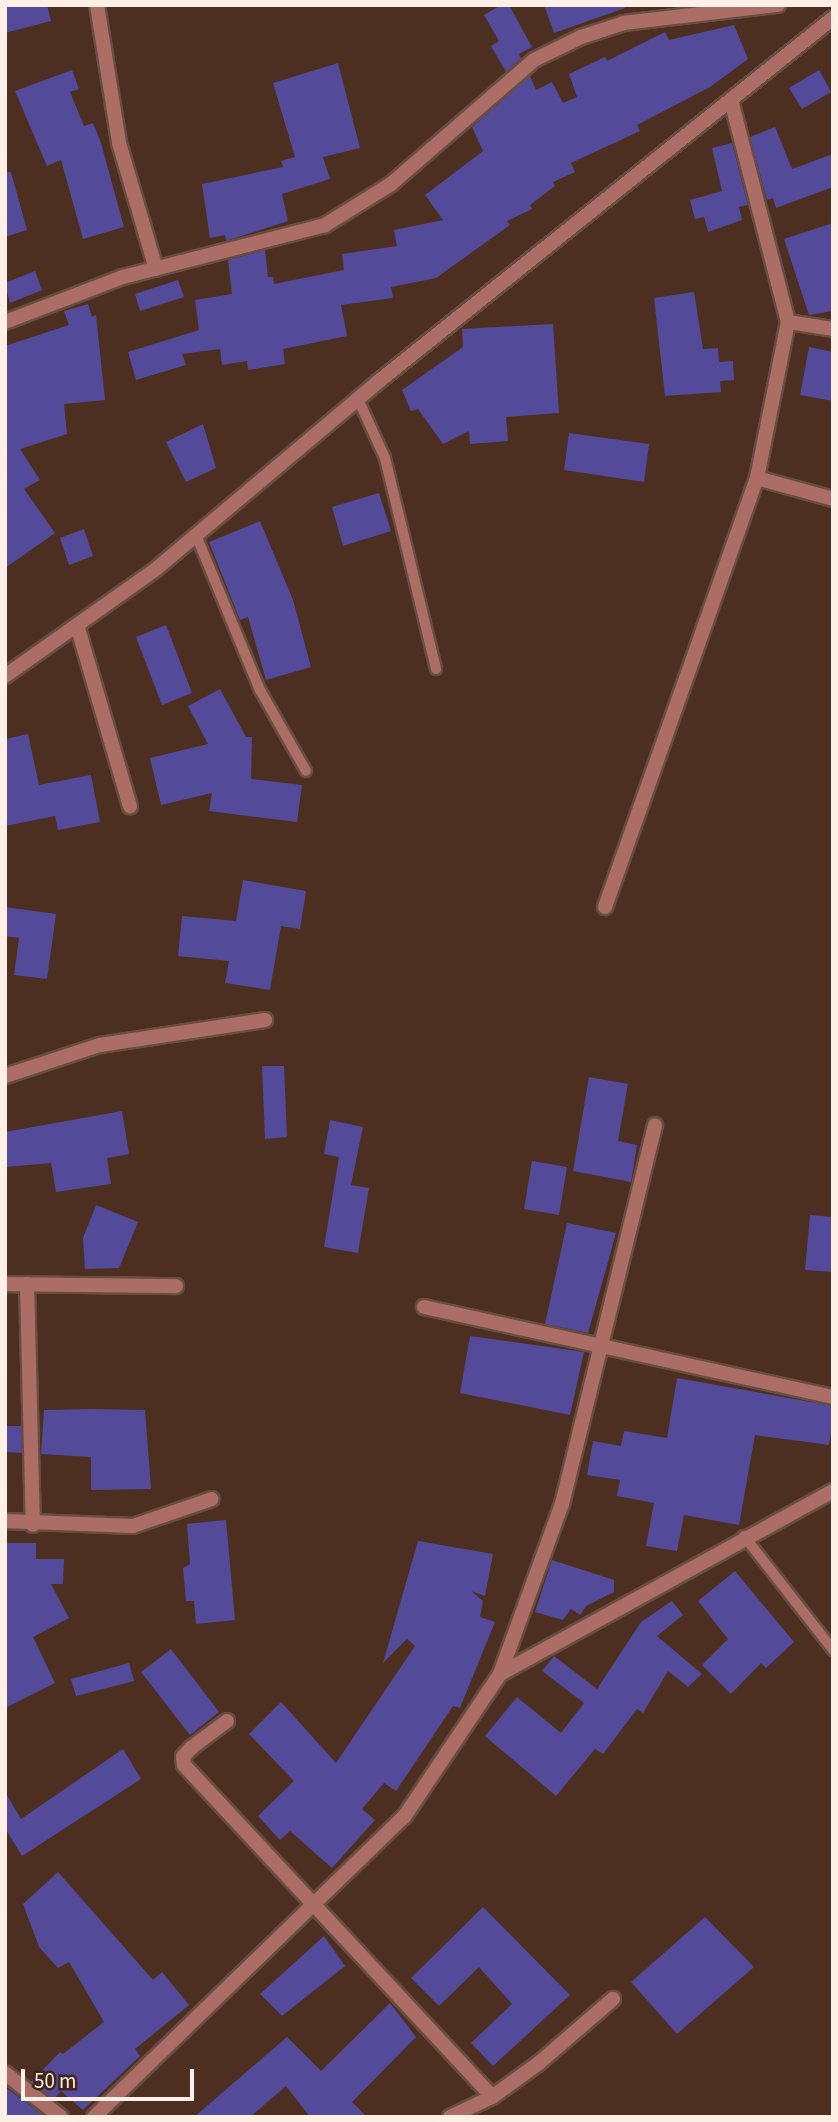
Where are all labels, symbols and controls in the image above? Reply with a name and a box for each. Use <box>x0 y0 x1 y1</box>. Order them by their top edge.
scale bar <box>24 2056 198 2100</box>
text: 50 m <box>34 2066 76 2096</box>

